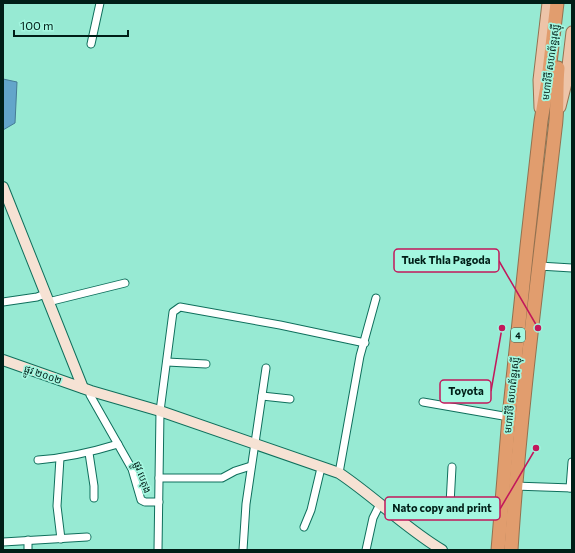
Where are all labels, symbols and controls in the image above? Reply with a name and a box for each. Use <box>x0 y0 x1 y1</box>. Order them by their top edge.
scale bar <box>14 12 128 38</box>
text: 100 m <box>20 18 54 32</box>
street label: មហាវិថី សហព័ន្ធរុស្ស៊ី <box>538 23 565 101</box>
callout: Tuek Thla Pagoda <box>394 249 499 272</box>
text: Tuek Thla Pagoda <box>402 253 491 266</box>
road number: 4 <box>511 328 525 342</box>
street label: មហាវិថី សហព័ន្ធរុស្ស៊ី <box>501 356 525 434</box>
street label: ផ្លូវ ២០០២ <box>21 362 64 390</box>
callout: Toyota <box>440 380 491 403</box>
text: Toyota <box>448 384 484 397</box>
street label: ផ្លូវ បេតុង <box>128 459 154 496</box>
callout: Nato copy and print <box>385 497 500 520</box>
text: Nato copy and print <box>392 501 492 514</box>

